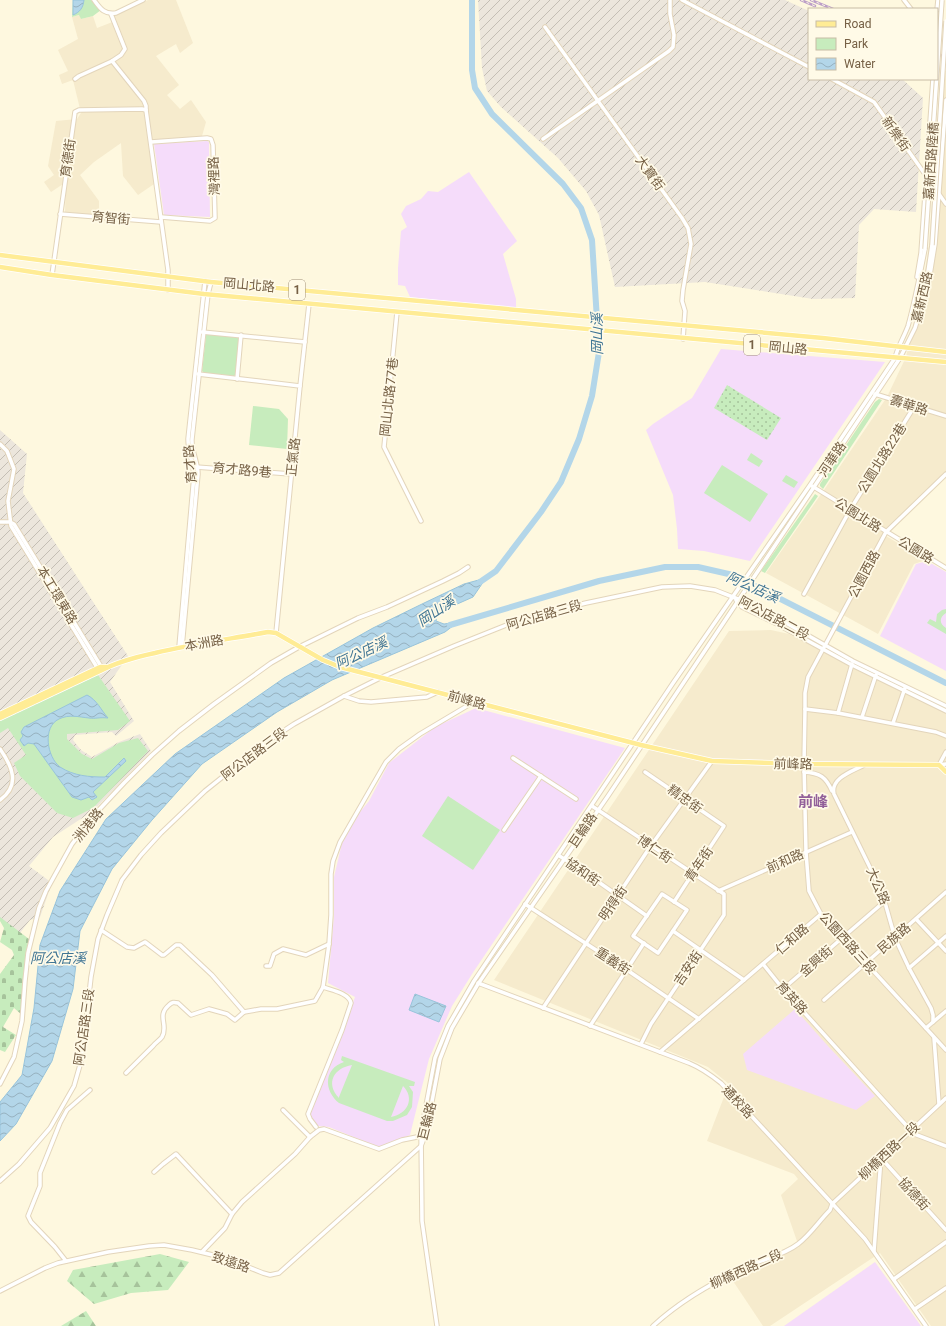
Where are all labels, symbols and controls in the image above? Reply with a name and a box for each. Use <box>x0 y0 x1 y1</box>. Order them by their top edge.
legend <box>808 8 938 80</box>
text: Road <box>844 17 872 31</box>
text: Park <box>844 37 869 51</box>
text: Water <box>844 57 875 71</box>
street label: 新樂街 <box>879 114 913 154</box>
street label: 嘉新西路陸橋 <box>921 122 941 200</box>
street label: 育德街 <box>58 138 78 178</box>
street label: 大寶街 <box>632 153 668 193</box>
street label: 灣裡路 <box>206 156 222 196</box>
street label: 育智街 <box>91 209 131 227</box>
street label: 嘉新西路 <box>909 270 935 324</box>
street label: 岡山北路 <box>222 275 276 295</box>
road number: 1 <box>289 280 305 300</box>
water label: 岡山溪 <box>589 311 605 355</box>
road number: 1 <box>744 335 760 355</box>
street label: 岡山路 <box>768 339 808 357</box>
street label: 岡山北路77巷 <box>377 357 401 437</box>
street label: 壽華路 <box>888 392 930 418</box>
street label: 公園北路22巷 <box>855 420 909 496</box>
street label: 正氣路 <box>284 437 302 477</box>
street label: 河華路 <box>815 439 849 479</box>
street label: 育才路 <box>181 444 199 484</box>
street label: 育才路9巷 <box>212 460 272 480</box>
street label: 公園北路 <box>832 495 884 535</box>
street label: 公園路 <box>895 534 937 566</box>
street label: 公園西路 <box>845 548 883 600</box>
street label: 本工環東路 <box>34 563 80 627</box>
water label: 阿公店溪 <box>724 568 784 607</box>
water label: 岡山溪 <box>414 592 460 629</box>
street label: 阿公店路二段 <box>736 593 812 643</box>
street label: 阿公店路三段 <box>504 597 584 633</box>
street label: 本洲路 <box>183 632 225 654</box>
water label: 阿公店溪 <box>332 633 392 672</box>
street label: 前峰路 <box>446 688 488 712</box>
street label: 阿公店路三段 <box>218 725 290 783</box>
street label: 前峰路 <box>773 756 813 772</box>
street label: 精忠街 <box>665 782 705 816</box>
district label: 前峰 <box>798 793 828 811</box>
street label: 洲港路 <box>70 805 106 845</box>
street label: 巨輪路 <box>566 810 600 850</box>
street label: 博仁街 <box>635 832 675 866</box>
street label: 青年街 <box>682 844 716 884</box>
street label: 前和路 <box>764 846 806 876</box>
street label: 協和街 <box>563 855 603 889</box>
street label: 大公路 <box>863 865 893 907</box>
street label: 明得街 <box>596 883 630 923</box>
street label: 公園西路三段 <box>816 909 880 977</box>
street label: 民族路 <box>874 920 914 956</box>
street label: 仁和路 <box>772 921 812 957</box>
street label: 金興街 <box>796 943 836 979</box>
street label: 重義街 <box>593 944 633 978</box>
street label: 吉安街 <box>671 948 705 988</box>
water label: 阿公店溪 <box>30 950 88 966</box>
street label: 育英路 <box>773 978 811 1018</box>
street label: 阿公店路三段 <box>71 987 97 1067</box>
street label: 通校路 <box>719 1083 757 1121</box>
street label: 巨輪路 <box>415 1100 439 1142</box>
street label: 柳橋西路一段 <box>855 1119 923 1183</box>
street label: 協德街 <box>895 1174 933 1214</box>
street label: 柳橋西路二段 <box>707 1246 785 1292</box>
street label: 致遠路 <box>210 1249 252 1275</box>

